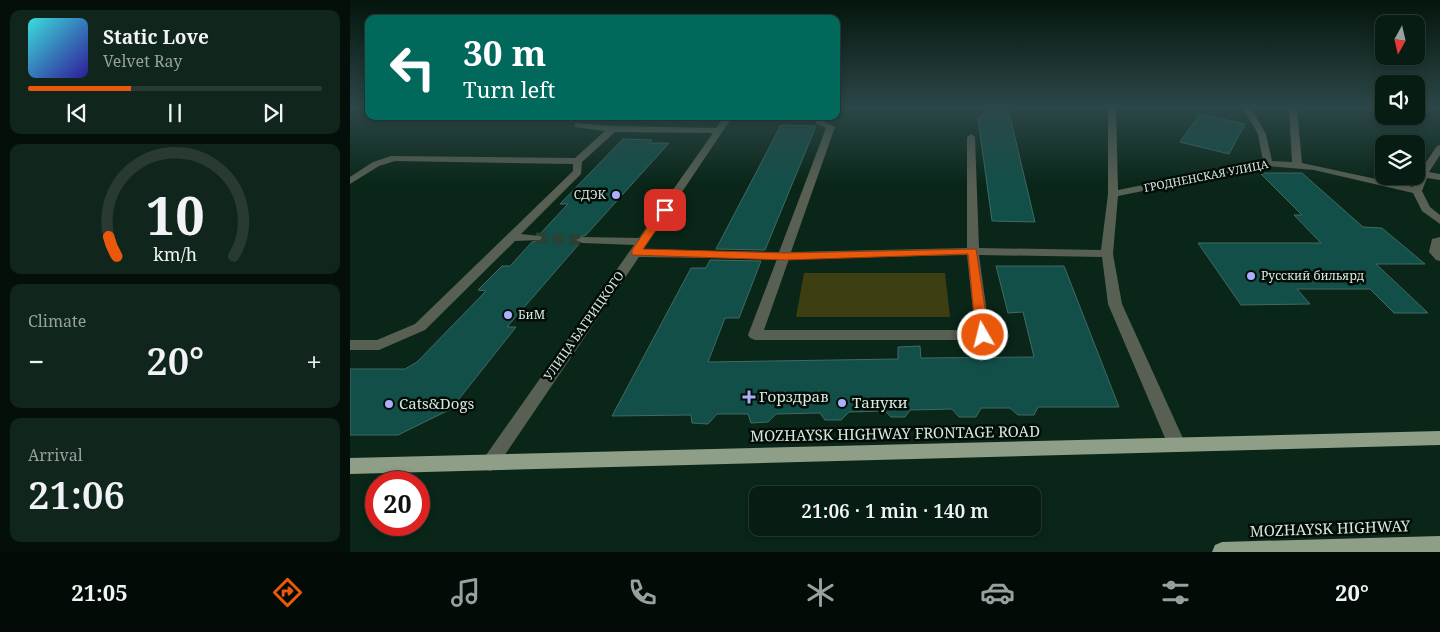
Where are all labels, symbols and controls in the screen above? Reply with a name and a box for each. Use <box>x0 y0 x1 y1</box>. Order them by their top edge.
north arrow <box>1375 15 1425 65</box>
map controls <box>1375 15 1425 185</box>
text: Static Love <box>103 24 209 50</box>
text: 30 m <box>463 29 546 76</box>
icon: left <box>380 35 445 100</box>
text: Velvet Ray <box>103 50 182 72</box>
text: Turn left <box>463 74 555 104</box>
button: sound <box>1375 75 1425 125</box>
icon: previous <box>63 99 91 127</box>
icon: pause <box>161 99 189 127</box>
icon: next <box>259 99 287 127</box>
button: layers <box>1375 135 1425 185</box>
street label: ГРОДНЕНСКАЯ УЛИЦА <box>1142 156 1270 195</box>
text: 10 <box>146 179 204 250</box>
place label: СДЭК <box>574 186 607 203</box>
marker: СДЭК <box>610 189 622 201</box>
pin <box>644 189 686 231</box>
icon: arrive <box>651 196 679 224</box>
text: km/h <box>153 242 197 266</box>
place label: Русский бильярд <box>1261 267 1364 284</box>
street label: УЛИЦА БАГРИЦКОГО <box>539 268 628 384</box>
marker: Русский бильярд <box>1245 270 1257 282</box>
place label: БиМ <box>518 306 545 323</box>
position arrow <box>956 308 1008 360</box>
marker: БиМ <box>502 309 514 321</box>
text: Climate <box>28 310 86 332</box>
text: 20° <box>146 334 204 386</box>
text: − <box>28 342 44 380</box>
text: + <box>306 342 322 380</box>
place label: Горздрав <box>759 386 828 406</box>
marker: Горздрав <box>743 391 755 403</box>
place label: Тануки <box>852 392 908 412</box>
place label: Cats&Dogs <box>399 393 474 413</box>
marker: Тануки <box>836 397 848 409</box>
marker: Cats&Dogs <box>383 398 395 410</box>
street label: MOZHAYSK HIGHWAY FRONTAGE ROAD <box>750 420 1040 446</box>
text: Arrival <box>28 444 83 466</box>
text: 21:06 <box>28 468 125 520</box>
speed limit sign: 20 <box>365 471 430 536</box>
text: 21:06 · 1 min · 140 m <box>801 498 989 524</box>
street label: MOZHAYSK HIGHWAY <box>1249 515 1411 541</box>
icon: directions <box>270 575 305 610</box>
icon: music <box>448 575 483 610</box>
icon: phone <box>625 575 660 610</box>
icon: climate <box>803 575 838 610</box>
icon: car <box>980 575 1015 610</box>
icon: filters <box>1158 575 1193 610</box>
text: 21:05 <box>71 577 128 607</box>
text: 20° <box>1335 577 1369 607</box>

